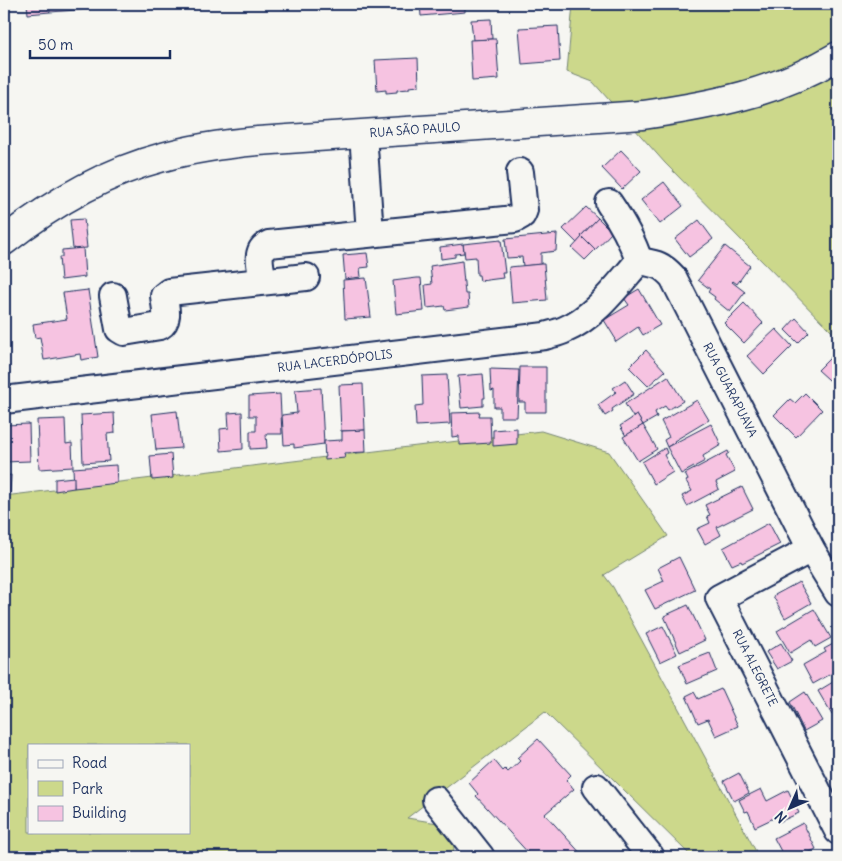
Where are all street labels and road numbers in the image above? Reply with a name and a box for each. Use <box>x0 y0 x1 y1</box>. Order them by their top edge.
street label: RUA SÃO PAULO <box>369 119 461 140</box>
street label: RUA GUARAPUAVA <box>700 340 761 440</box>
street label: RUA LACERDÓPOLIS <box>277 346 394 375</box>
street label: RUA ALEGRETE <box>730 627 781 709</box>

